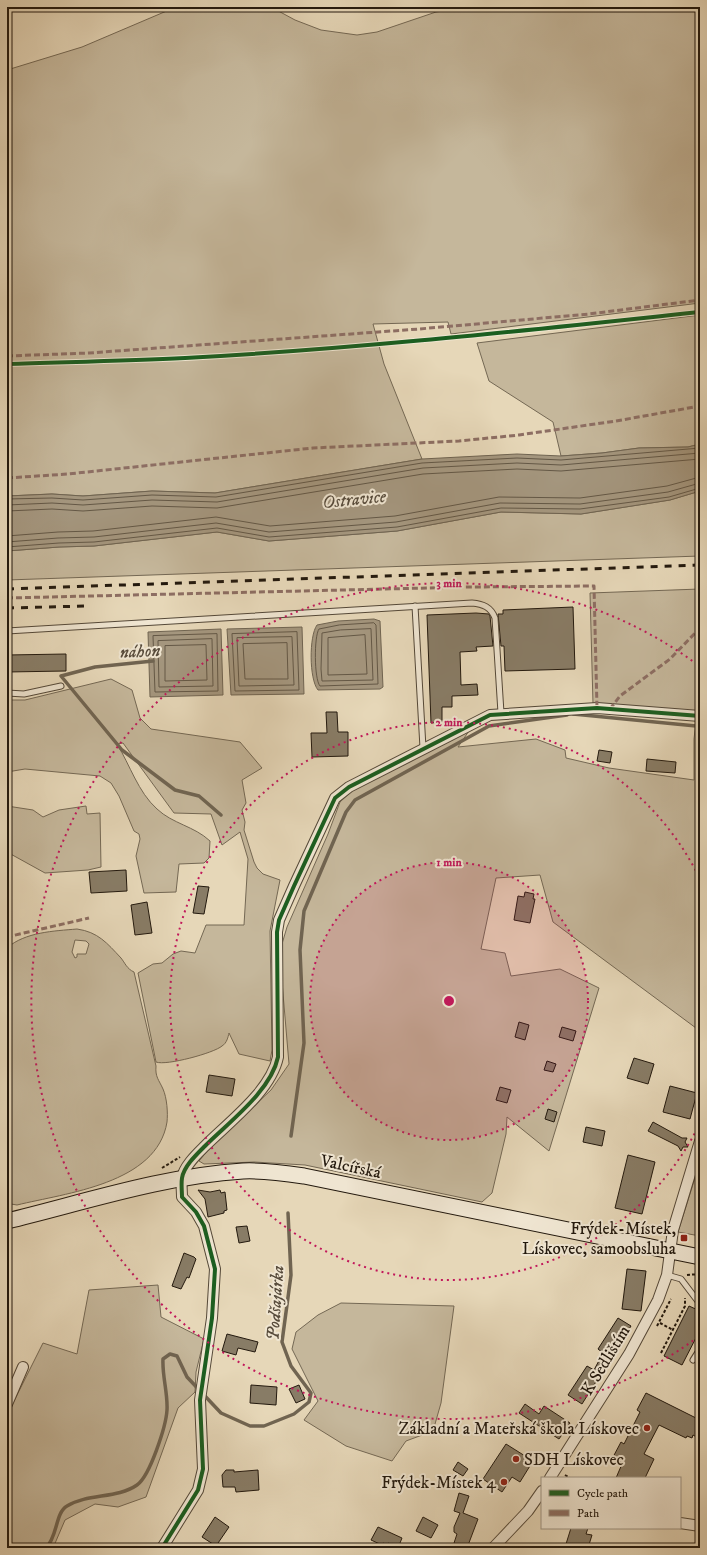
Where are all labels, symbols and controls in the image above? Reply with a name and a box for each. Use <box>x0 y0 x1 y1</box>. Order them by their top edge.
water label: Ostravice <box>321 486 388 514</box>
text: 3 min <box>436 576 462 591</box>
water label: náhon <box>119 640 161 664</box>
text: 2 min <box>436 715 463 730</box>
text: 1 min <box>436 855 462 870</box>
centre of rings <box>442 994 456 1008</box>
street label: Valcířská <box>318 1150 384 1184</box>
place label: Frýdek-Místek, Lískovec, samoobsluha <box>522 1218 677 1260</box>
marker: Frýdek-Místek, Lískovec, samoobsluha <box>679 1233 689 1243</box>
water label: Podšajárka <box>262 1265 290 1341</box>
street label: K Sedlištím <box>576 1321 635 1400</box>
place label: Základní a Mateřská škola Lískovec <box>399 1418 639 1440</box>
marker: Základní a Mateřská škola Lískovec <box>642 1423 652 1433</box>
place label: SDH Lískovec <box>524 1449 624 1471</box>
marker: SDH Lískovec <box>511 1454 521 1464</box>
place label: Frýdek-Místek 4 <box>381 1472 497 1494</box>
marker: Frýdek-Místek 4 <box>499 1477 509 1487</box>
legend <box>541 1477 681 1529</box>
text: Cycle path <box>577 1486 629 1501</box>
text: Path <box>577 1506 600 1521</box>

